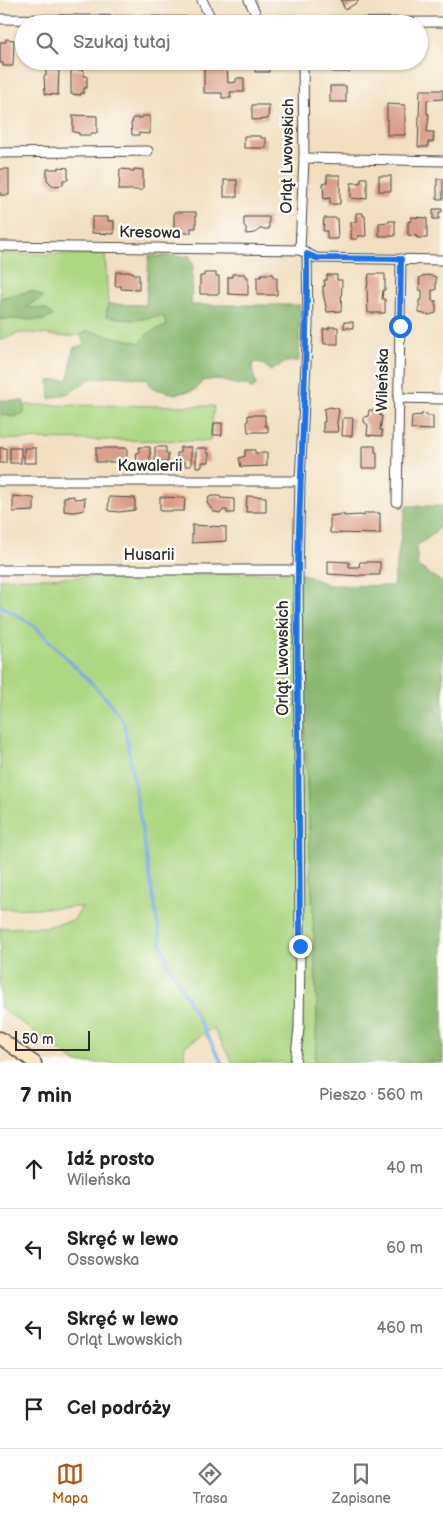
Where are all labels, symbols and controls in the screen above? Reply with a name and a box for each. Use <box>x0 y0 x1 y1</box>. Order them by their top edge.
search box <box>15 15 428 70</box>
icon: search <box>33 29 61 57</box>
text: Szukaj tutaj <box>73 31 170 54</box>
street label: Orląt Lwowskich <box>277 98 299 214</box>
street label: Kresowa <box>119 223 181 243</box>
route start <box>389 315 412 338</box>
street label: Wileńska <box>373 348 393 412</box>
street label: Kawalerii <box>117 457 183 476</box>
street label: Husarii <box>124 546 174 565</box>
street label: Orląt Lwowskich <box>274 600 293 716</box>
route end <box>289 935 312 958</box>
scale bar <box>15 1028 90 1051</box>
text: 50 m <box>22 1031 54 1048</box>
text: 7 min <box>20 1083 72 1108</box>
text: Pieszo · 560 m <box>319 1086 423 1105</box>
text: Idź prosto <box>67 1148 155 1171</box>
icon: ahead <box>20 1155 48 1183</box>
text: 40 m <box>386 1159 423 1178</box>
text: Wileńska <box>67 1171 131 1190</box>
text: Skręć w lewo <box>67 1228 179 1251</box>
icon: left <box>20 1235 48 1263</box>
text: 60 m <box>386 1239 423 1258</box>
text: Ossowska <box>67 1251 139 1270</box>
text: Skręć w lewo <box>67 1308 179 1331</box>
icon: left <box>20 1315 48 1343</box>
text: 460 m <box>377 1319 423 1338</box>
text: Orląt Lwowskich <box>67 1331 182 1350</box>
icon: arrive <box>20 1395 48 1423</box>
text: Cel podróży <box>67 1397 171 1420</box>
tab: Mapa <box>52 1460 88 1507</box>
tab: Trasa <box>192 1460 228 1507</box>
tab: Zapisane <box>332 1460 391 1507</box>

